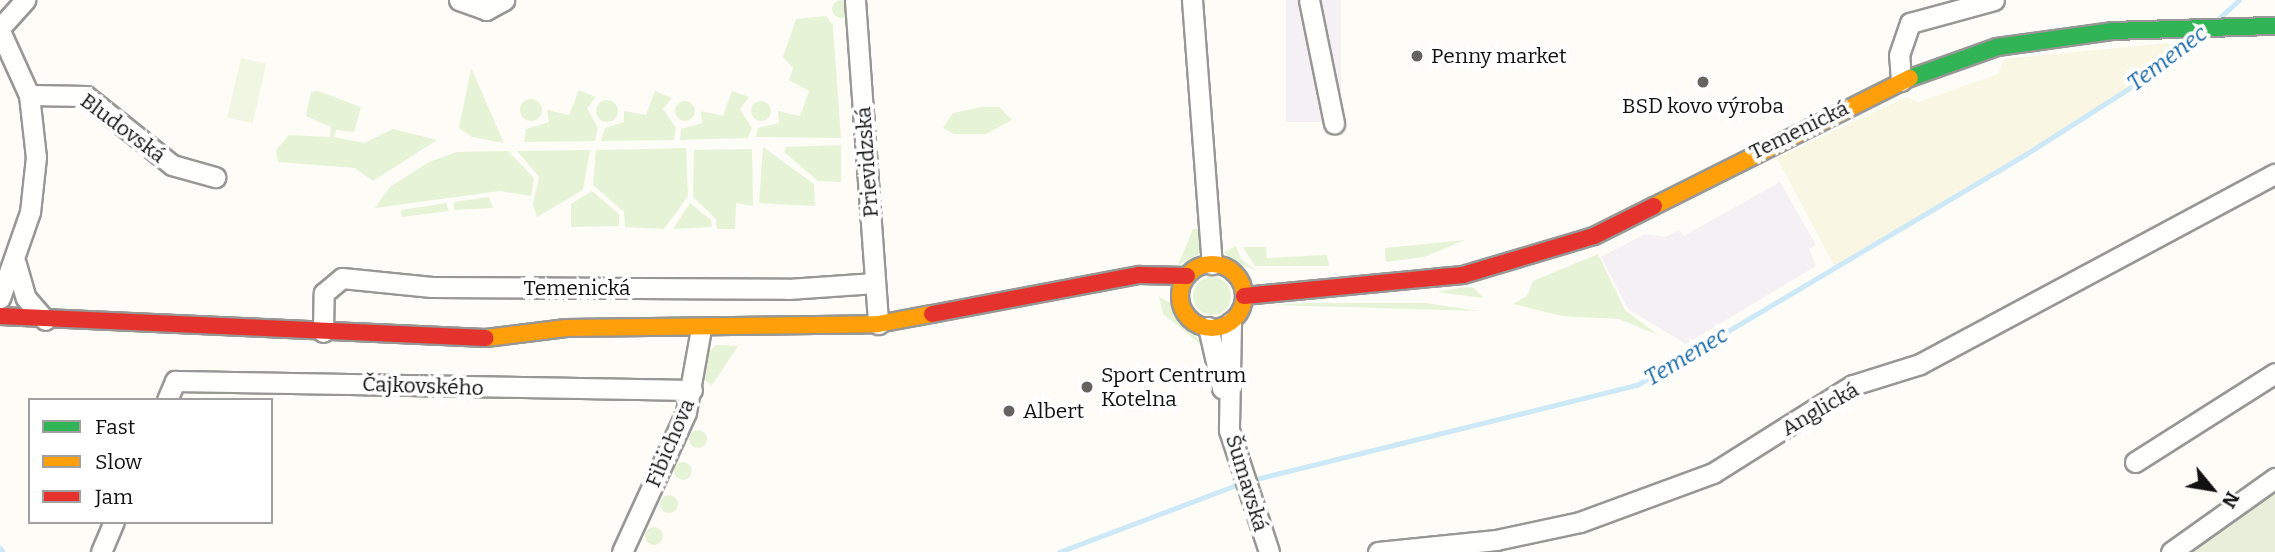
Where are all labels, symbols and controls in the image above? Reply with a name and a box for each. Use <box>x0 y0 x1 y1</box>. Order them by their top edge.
water label: Temenec <box>2122 19 2212 97</box>
place label: Penny market <box>1431 43 1567 69</box>
marker: Penny market <box>1409 48 1425 64</box>
marker: BSD kovo výroba <box>1695 74 1711 90</box>
street label: Bludovská <box>76 88 170 168</box>
place label: BSD kovo výroba <box>1622 93 1784 119</box>
street label: Temenická <box>1745 95 1853 165</box>
street label: Prievidzská <box>851 106 883 218</box>
street label: Temenická <box>523 275 631 301</box>
water label: Temenec <box>1639 320 1733 392</box>
place label: Sport Centrum Kotelna <box>1101 362 1246 412</box>
street label: Čajkovského <box>362 371 484 401</box>
street label: Anglická <box>1777 377 1863 441</box>
marker: Sport Centrum Kotelna <box>1079 379 1095 395</box>
street label: Fibichova <box>640 395 700 491</box>
legend <box>28 398 273 524</box>
place label: Albert <box>1023 398 1084 424</box>
marker: Albert <box>1001 403 1017 419</box>
text: Fast <box>95 414 135 440</box>
street label: Šumavská <box>1220 432 1274 534</box>
text: Slow <box>95 449 142 475</box>
north arrow <box>2177 454 2247 524</box>
text: Jam <box>95 484 133 510</box>
text: N <box>2217 488 2244 512</box>

